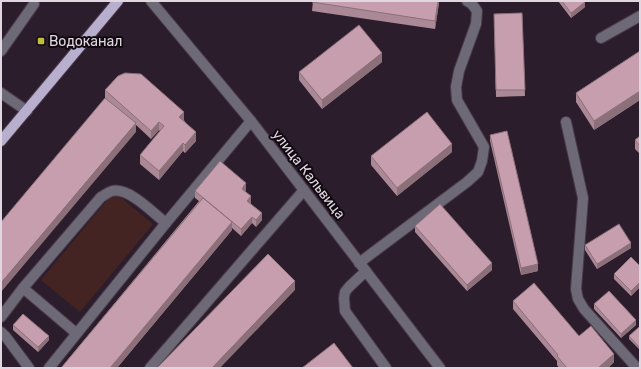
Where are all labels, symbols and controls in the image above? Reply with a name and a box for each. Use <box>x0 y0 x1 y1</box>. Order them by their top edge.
place label: Водоканал <box>49 33 122 50</box>
marker: Водоканал <box>36 36 46 46</box>
street label: улица Кальвица <box>269 126 349 222</box>

